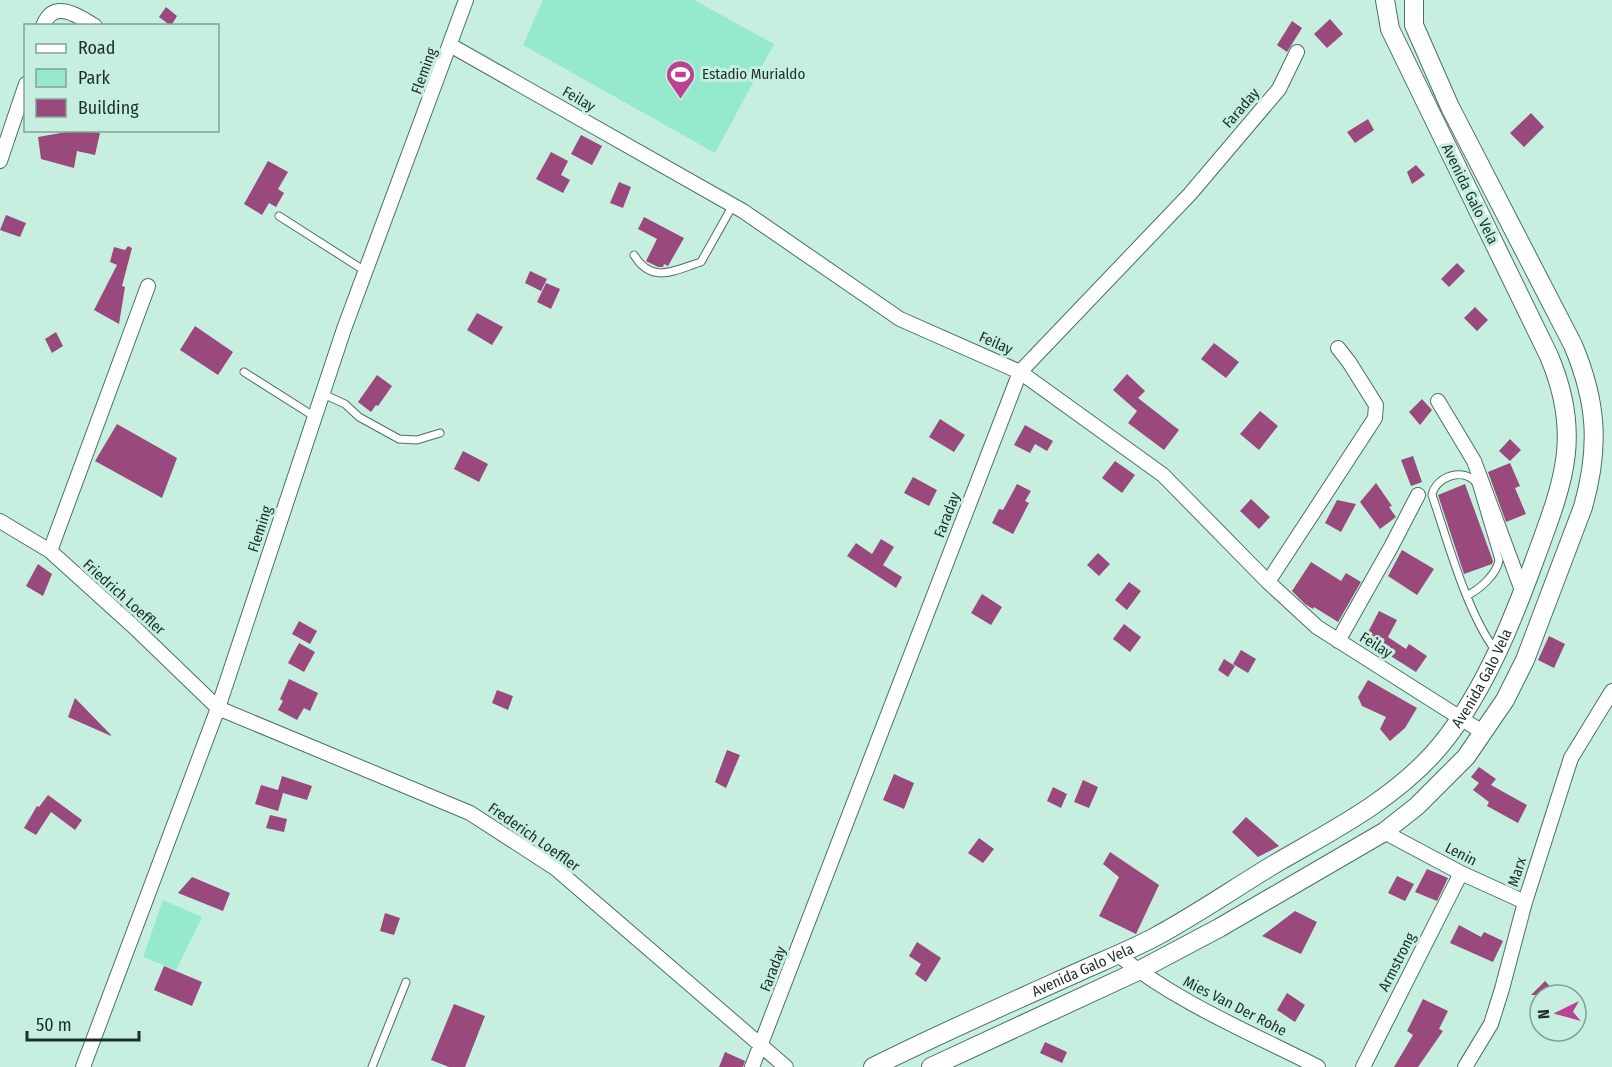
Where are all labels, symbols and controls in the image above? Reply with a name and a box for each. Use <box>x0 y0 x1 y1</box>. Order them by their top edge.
legend <box>24 24 219 132</box>
text: Road <box>78 37 115 59</box>
street label: Fleming <box>407 45 441 97</box>
sports icon: Estadio Murialdo <box>665 58 697 100</box>
place label: Estadio Murialdo <box>702 65 805 83</box>
text: Park <box>78 67 111 89</box>
street label: Feilay <box>559 82 599 116</box>
street label: Faraday <box>1219 84 1263 132</box>
text: Building <box>78 97 139 119</box>
street label: Avenida Galo Vela <box>1438 141 1502 247</box>
street label: Feilay <box>976 328 1016 358</box>
street label: Faraday <box>930 490 964 540</box>
street label: Fleming <box>244 503 276 555</box>
street label: Friedrich Loeffler <box>79 555 169 639</box>
street label: Avenida Galo Vela <box>1448 626 1516 731</box>
street label: Feilay <box>1356 628 1396 662</box>
street label: Frederich Loeffler <box>485 799 584 876</box>
street label: Lenin <box>1442 838 1480 870</box>
street label: Marx <box>1504 855 1530 889</box>
street label: Armstrong <box>1375 930 1419 994</box>
street label: Avenida Galo Vela <box>1029 940 1137 1001</box>
street label: Faraday <box>756 944 790 994</box>
street label: Mies Van Der Rohe <box>1180 972 1290 1040</box>
north arrow <box>1528 983 1588 1043</box>
scale bar <box>27 1004 140 1042</box>
text: N <box>1534 1009 1553 1020</box>
text: 50 m <box>36 1014 72 1036</box>

